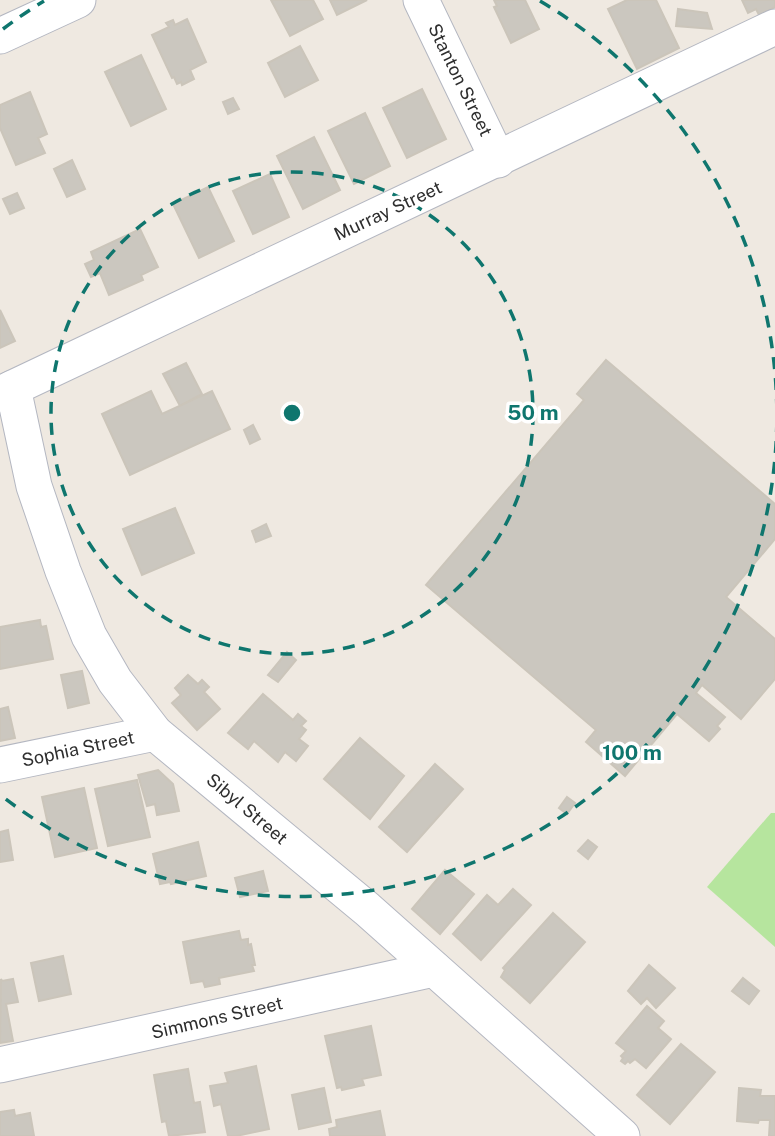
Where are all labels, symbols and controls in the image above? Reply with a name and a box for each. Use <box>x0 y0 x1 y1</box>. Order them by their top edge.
street label: Stanton Street <box>424 20 497 140</box>
street label: Murray Street <box>331 176 445 245</box>
text: 50 m <box>507 400 559 425</box>
centre of rings <box>280 401 304 425</box>
street label: Sophia Street <box>20 726 136 771</box>
text: 100 m <box>602 740 662 765</box>
street label: Sibyl Street <box>203 769 292 849</box>
street label: Simmons Street <box>149 992 285 1043</box>

